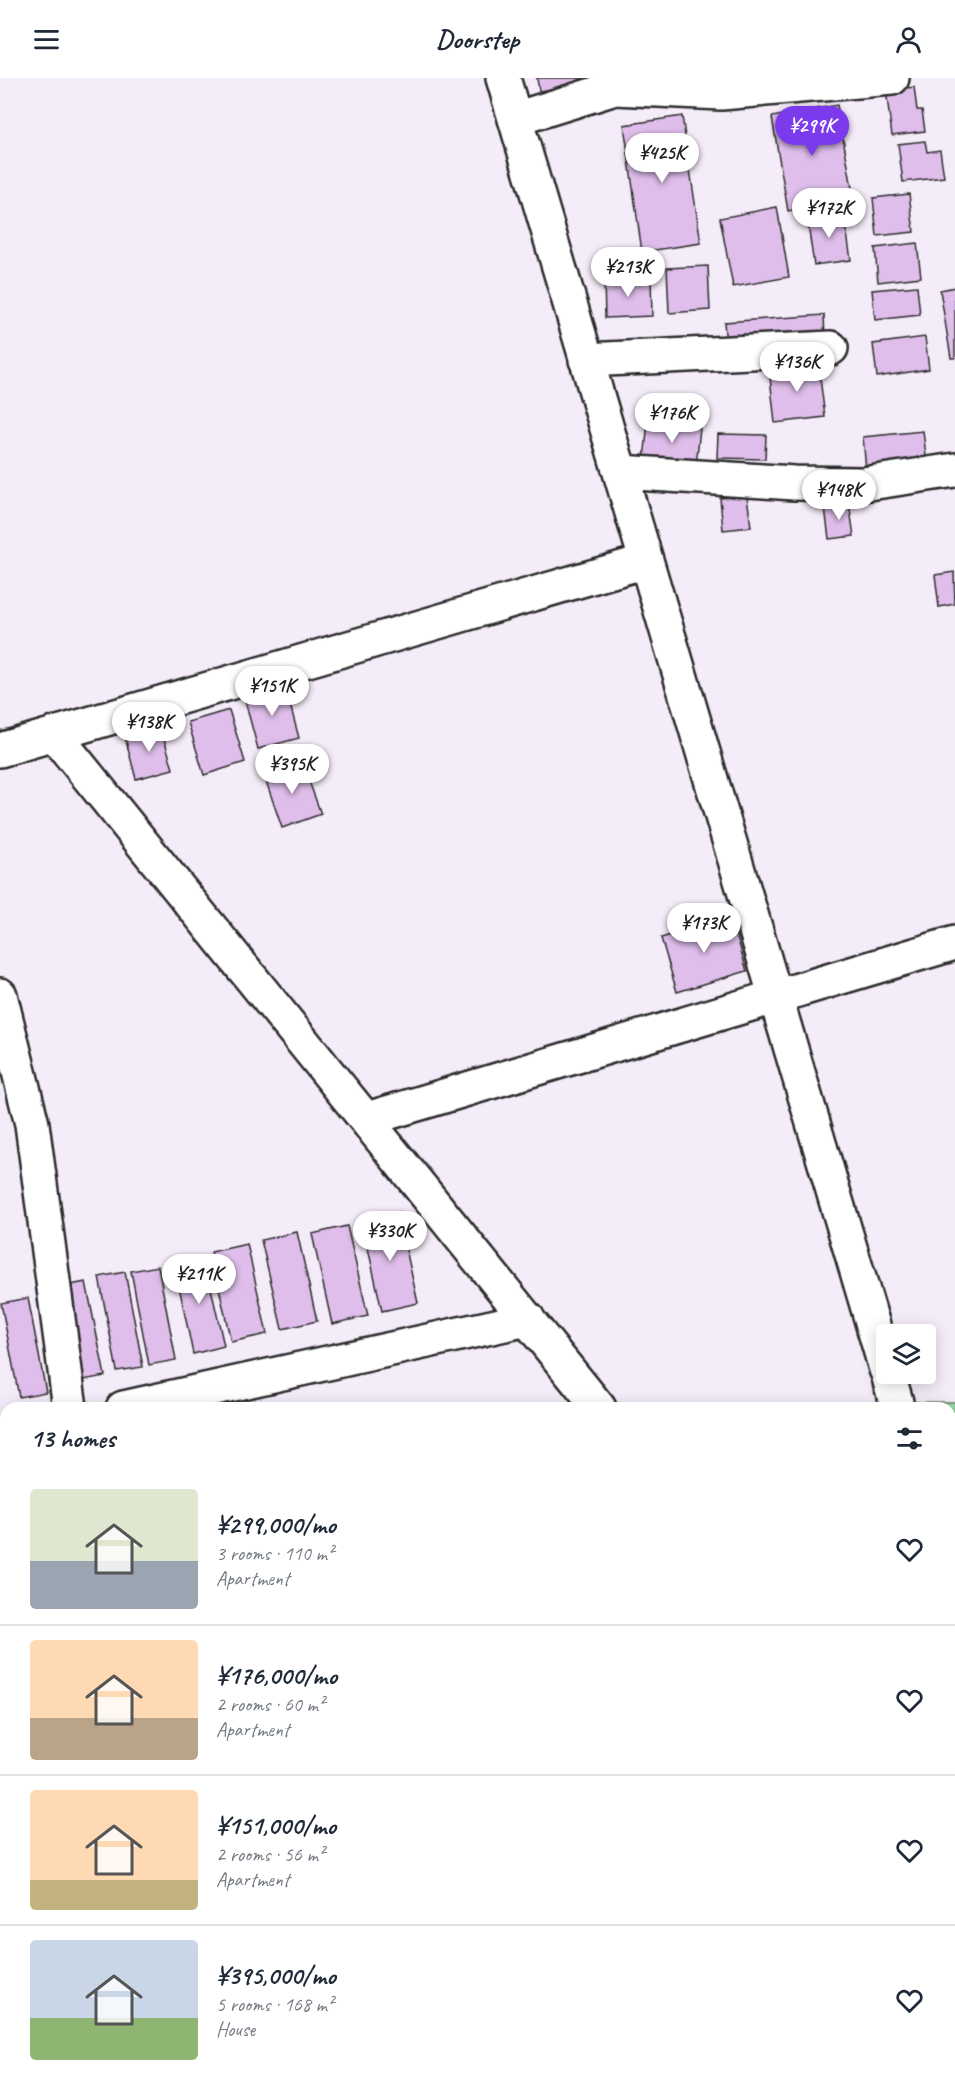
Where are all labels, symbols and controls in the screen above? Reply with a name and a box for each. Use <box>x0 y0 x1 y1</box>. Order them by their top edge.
text: Doorstep <box>436 22 519 56</box>
icon: menu <box>30 23 63 56</box>
icon: person <box>892 23 925 56</box>
pin: ¥299K <box>770 106 854 157</box>
text: ¥299K <box>789 113 835 138</box>
pin: ¥425K <box>620 133 704 184</box>
text: ¥425K <box>639 140 685 165</box>
pin: ¥172K <box>787 188 871 239</box>
text: ¥172K <box>806 195 852 220</box>
pin: ¥213K <box>586 247 670 298</box>
text: ¥213K <box>605 254 651 279</box>
pin: ¥136K <box>755 342 839 393</box>
text: ¥136K <box>774 349 820 374</box>
pin: ¥176K <box>630 393 714 444</box>
text: ¥176K <box>649 400 695 425</box>
pin: ¥148K <box>797 470 881 521</box>
text: ¥148K <box>816 477 862 502</box>
pin: ¥151K <box>230 666 314 717</box>
text: ¥151K <box>249 673 295 698</box>
pin: ¥138K <box>107 702 191 753</box>
text: ¥138K <box>126 709 172 734</box>
pin: ¥395K <box>250 744 334 795</box>
text: ¥395K <box>269 751 315 776</box>
pin: ¥173K <box>662 903 746 954</box>
text: ¥173K <box>681 910 727 935</box>
pin: ¥330K <box>348 1211 432 1262</box>
text: ¥330K <box>367 1218 413 1243</box>
pin: ¥211K <box>157 1254 241 1305</box>
text: ¥211K <box>176 1261 222 1286</box>
map controls <box>876 1324 936 1384</box>
button: layers <box>876 1324 936 1384</box>
text: 13 homes <box>30 1422 115 1455</box>
icon: filters <box>893 1422 926 1455</box>
text: ¥299,000/mo <box>216 1508 336 1541</box>
icon: home <box>78 1513 150 1585</box>
icon: heart <box>893 1533 926 1566</box>
text: 3 rooms · 110 m² <box>216 1541 333 1566</box>
text: Apartment <box>216 1566 289 1591</box>
text: ¥176,000/mo <box>216 1659 337 1692</box>
icon: home <box>78 1664 150 1736</box>
icon: heart <box>893 1684 926 1717</box>
text: 2 rooms · 60 m² <box>216 1692 324 1717</box>
text: Apartment <box>216 1717 289 1742</box>
text: ¥151,000/mo <box>216 1809 336 1842</box>
icon: home <box>78 1814 150 1886</box>
icon: heart <box>893 1834 926 1867</box>
text: 2 rooms · 56 m² <box>216 1842 324 1867</box>
text: Apartment <box>216 1867 289 1892</box>
text: ¥395,000/mo <box>216 1959 336 1992</box>
icon: home <box>78 1964 150 2036</box>
icon: heart <box>893 1984 926 2017</box>
text: 5 rooms · 168 m² <box>216 1992 333 2017</box>
text: House <box>216 2017 255 2042</box>

